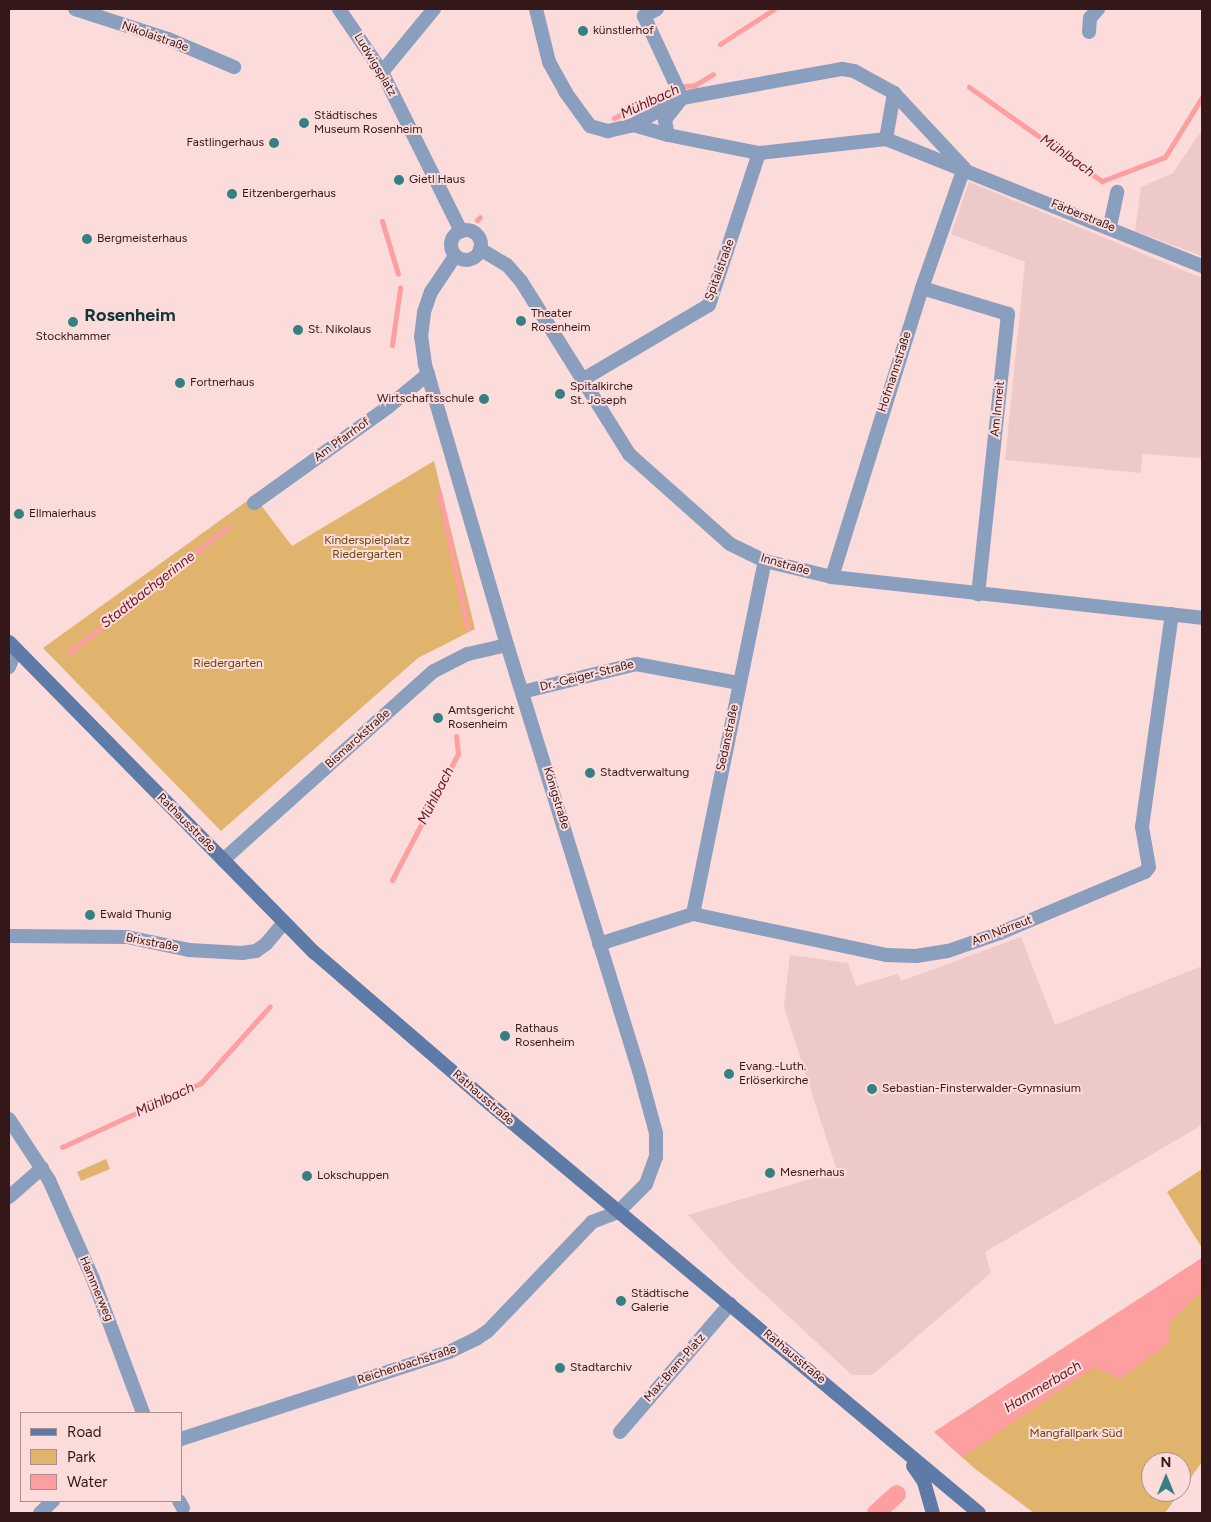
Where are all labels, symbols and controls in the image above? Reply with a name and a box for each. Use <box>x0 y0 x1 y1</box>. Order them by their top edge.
street label: Nikolaistraße <box>120 19 190 55</box>
place label: künstlerhof <box>593 24 654 38</box>
marker: künstlerhof <box>577 25 589 37</box>
street label: Ludwigsplatz <box>351 31 399 99</box>
water label: Mühlbach <box>618 81 682 123</box>
place label: Städtisches Museum Rosenheim <box>314 109 422 137</box>
marker: Städtisches Museum Rosenheim <box>298 117 310 129</box>
water label: Mühlbach <box>1037 131 1097 181</box>
place label: Fastlingerhaus <box>186 136 264 150</box>
marker: Fastlingerhaus <box>268 137 280 149</box>
place label: Gietl Haus <box>409 173 465 187</box>
marker: Gietl Haus <box>393 174 405 186</box>
place label: Eitzenbergerhaus <box>242 187 336 201</box>
marker: Eitzenbergerhaus <box>226 188 238 200</box>
street label: Färberstraße <box>1049 197 1117 235</box>
place label: Bergmeisterhaus <box>97 232 187 246</box>
marker: Bergmeisterhaus <box>81 233 93 245</box>
street label: Spitalstraße <box>702 237 738 303</box>
district label: Rosenheim <box>84 304 176 326</box>
place label: Theater Rosenheim <box>531 307 591 335</box>
marker: Theater Rosenheim <box>515 315 527 327</box>
marker: Stockhammer <box>67 316 79 328</box>
place label: St. Nikolaus <box>308 323 371 337</box>
marker: St. Nikolaus <box>292 324 304 336</box>
place label: Stockhammer <box>36 330 110 344</box>
street label: Hofmannstraße <box>875 330 915 414</box>
place label: Fortnerhaus <box>190 376 254 390</box>
marker: Fortnerhaus <box>174 377 186 389</box>
place label: Spitalkirche St. Joseph <box>570 380 633 408</box>
street label: Am Innreit <box>988 380 1008 438</box>
marker: Spitalkirche St. Joseph <box>554 388 566 400</box>
place label: Wirtschaftsschule <box>377 392 474 406</box>
marker: Wirtschaftsschule <box>478 393 490 405</box>
street label: Am Pfarrhof <box>311 415 373 465</box>
place label: Ellmaierhaus <box>29 507 96 521</box>
marker: Ellmaierhaus <box>13 508 25 520</box>
park label: Kinderspielplatz Riedergarten <box>324 534 410 562</box>
water label: Stadtbachgerinne <box>98 548 198 632</box>
street label: Innstraße <box>759 551 811 579</box>
park label: Riedergarten <box>193 657 263 671</box>
street label: Dr.-Geiger-Straße <box>539 657 635 695</box>
place label: Amtsgericht Rosenheim <box>448 704 515 732</box>
street label: Sedanstraße <box>714 704 742 772</box>
street label: Bismarckstraße <box>323 706 393 772</box>
marker: Amtsgericht Rosenheim <box>432 712 444 724</box>
water label: Mühlbach <box>414 764 458 828</box>
street label: Königstraße <box>540 765 572 831</box>
place label: Stadtverwaltung <box>600 766 689 780</box>
marker: Stadtverwaltung <box>584 767 596 779</box>
street label: Rathausstraße <box>154 791 218 855</box>
place label: Ewald Thunig <box>100 908 172 922</box>
marker: Ewald Thunig <box>84 909 96 921</box>
street label: Am Nörreut <box>970 913 1034 949</box>
street label: Brixstraße <box>124 931 180 955</box>
place label: Rathaus Rosenheim <box>515 1022 575 1050</box>
marker: Rathaus Rosenheim <box>499 1030 511 1042</box>
place label: Evang.-Luth. Erlöserkirche <box>739 1060 808 1088</box>
street label: Rathausstraße <box>449 1067 517 1129</box>
marker: Evang.-Luth. Erlöserkirche <box>723 1068 735 1080</box>
water label: Mühlbach <box>133 1079 197 1121</box>
place label: Sebastian-Finsterwalder-Gymnasium <box>882 1082 1081 1096</box>
marker: Sebastian-Finsterwalder-Gymnasium <box>866 1083 878 1095</box>
place label: Mesnerhaus <box>780 1166 845 1180</box>
marker: Mesnerhaus <box>764 1167 776 1179</box>
place label: Lokschuppen <box>317 1169 389 1183</box>
marker: Lokschuppen <box>301 1170 313 1182</box>
street label: Hammerweg <box>76 1254 116 1324</box>
place label: Städtische Galerie <box>631 1287 689 1315</box>
marker: Städtische Galerie <box>615 1295 627 1307</box>
street label: Rathausstraße <box>760 1327 828 1387</box>
street label: Max-Bram-Platz <box>641 1331 709 1405</box>
street label: Reichenbachstraße <box>356 1342 458 1388</box>
water label: Hammerbach <box>1001 1357 1085 1417</box>
place label: Stadtarchiv <box>570 1361 632 1375</box>
marker: Stadtarchiv <box>554 1362 566 1374</box>
legend <box>20 1412 182 1502</box>
text: Road <box>67 1423 102 1441</box>
park label: Mangfallpark Süd <box>1030 1427 1122 1441</box>
text: Park <box>67 1448 96 1466</box>
north arrow <box>1141 1452 1191 1502</box>
text: N <box>1161 1454 1171 1471</box>
text: Water <box>67 1473 107 1491</box>

